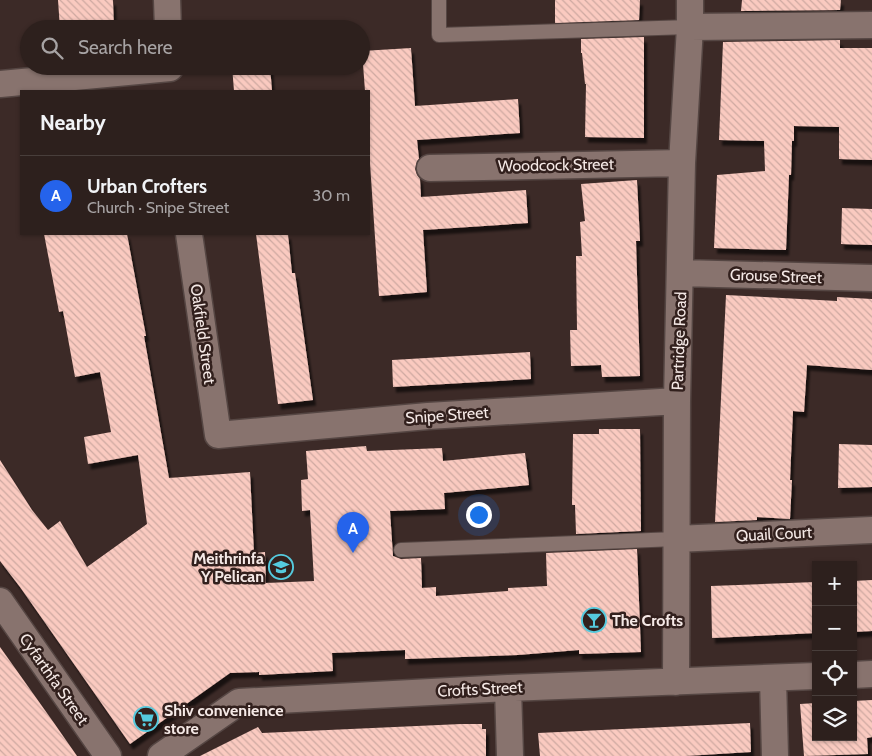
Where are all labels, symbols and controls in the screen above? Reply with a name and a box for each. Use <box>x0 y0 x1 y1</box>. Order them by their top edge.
search box <box>20 20 370 75</box>
icon: search <box>38 34 66 62</box>
text: Search here <box>78 36 172 59</box>
text: Nearby <box>40 110 106 135</box>
street label: Woodcock Street <box>498 154 615 176</box>
text: Urban Crofters <box>87 175 207 198</box>
text: A <box>51 186 61 205</box>
text: 30 m <box>313 186 350 205</box>
text: Church · Snipe Street <box>87 198 229 217</box>
street label: Grouse Street <box>730 265 823 287</box>
street label: Oakfield Street <box>187 283 220 386</box>
street label: Partridge Road <box>668 291 690 391</box>
street label: Snipe Street <box>405 403 490 427</box>
your location <box>466 502 492 528</box>
pin: A <box>337 512 369 553</box>
street label: Quail Court <box>735 522 813 545</box>
place label: Meithrinfa Y Pelican <box>193 549 264 586</box>
school or university icon: Meithrinfa Y Pelican <box>268 554 294 580</box>
map controls <box>812 561 857 741</box>
button: + <box>812 561 857 606</box>
button: − <box>812 606 857 651</box>
bar icon: The Crofts <box>581 607 607 633</box>
place label: The Crofts <box>612 611 683 630</box>
street label: Cyfarthfa Street <box>15 630 93 729</box>
button: locate <box>812 651 857 696</box>
street label: Crofts Street <box>437 677 524 701</box>
button: layers <box>812 696 857 741</box>
place label: Shiv convenience store <box>164 701 284 738</box>
supermarket icon: Shiv convenience store <box>133 706 159 732</box>

